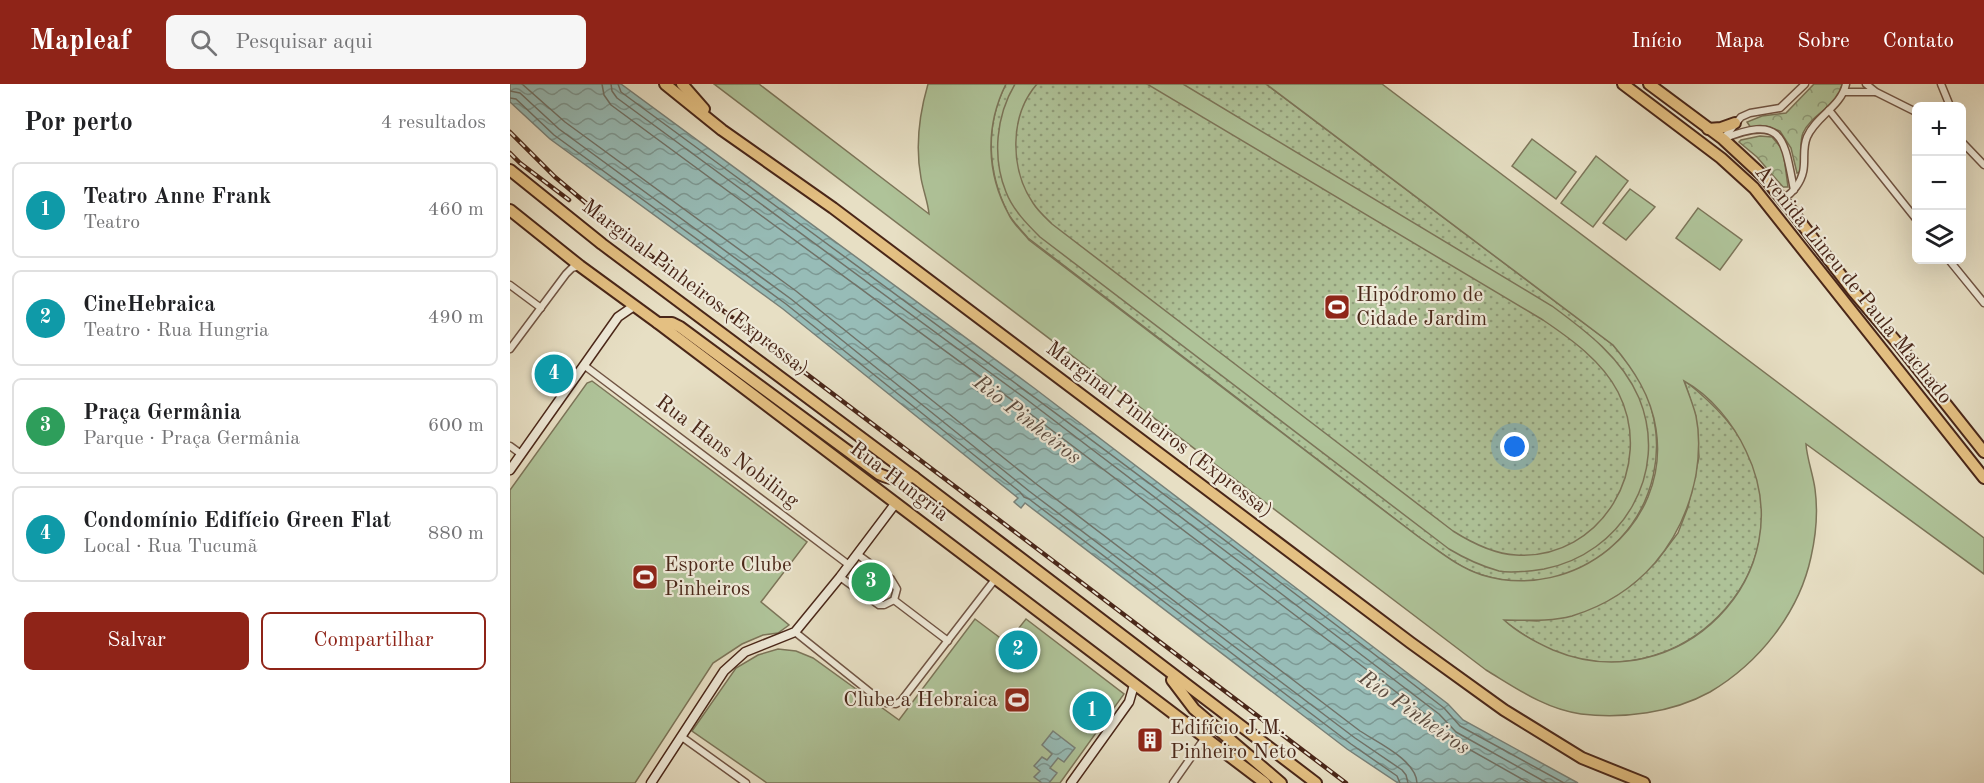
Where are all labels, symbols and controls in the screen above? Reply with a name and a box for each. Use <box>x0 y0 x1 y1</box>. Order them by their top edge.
search box <box>166 15 586 69</box>
icon: search <box>187 26 220 59</box>
text: Mapleaf <box>30 28 130 56</box>
text: Pesquisar aqui <box>235 31 373 53</box>
text: Início <box>1631 31 1682 52</box>
text: Mapa <box>1715 31 1764 52</box>
text: Sobre <box>1797 31 1850 52</box>
text: Contato <box>1883 31 1954 52</box>
map controls <box>1912 102 1966 264</box>
button: + <box>1912 102 1966 156</box>
text: Por perto <box>24 110 133 136</box>
text: 4 resultados <box>381 113 486 133</box>
button: − <box>1912 156 1966 210</box>
street label: Avenida Lineu de Paula Machado <box>1750 162 1956 408</box>
text: Teatro Anne Frank <box>83 186 271 208</box>
street label: Marginal Pinheiros (Expressa) <box>578 196 812 380</box>
text: 1 <box>40 200 51 220</box>
text: 460 m <box>428 200 484 220</box>
button: layers <box>1912 210 1966 264</box>
text: Teatro <box>83 213 140 233</box>
place label: Hipódromo de Cidade Jardim <box>1356 285 1487 330</box>
sports icon: Hipódromo de Cidade Jardim <box>1322 292 1352 322</box>
text: CineHebraica <box>83 294 216 316</box>
text: 2 <box>40 308 51 328</box>
text: 490 m <box>428 308 484 328</box>
text: Teatro · Rua Hungria <box>83 321 269 341</box>
street label: Marginal Pinheiros (Expressa) <box>1042 338 1276 522</box>
pin: 4 <box>534 352 573 396</box>
water label: Rio Pinheiros <box>968 371 1085 469</box>
street label: Rua Hans Nobiling <box>652 392 803 513</box>
text: Praça Germânia <box>83 402 241 424</box>
text: 3 <box>40 416 51 436</box>
text: 600 m <box>428 416 484 436</box>
text: Parque · Praça Germânia <box>83 429 300 449</box>
your location <box>1500 432 1529 461</box>
street label: Rua Hungria <box>846 438 952 526</box>
text: Condomínio Edifício Green Flat <box>83 510 391 532</box>
text: 4 <box>40 524 51 544</box>
text: 880 m <box>428 524 484 544</box>
text: Local · Rua Tucumã <box>83 537 258 557</box>
place label: Esporte Clube Pinheiros <box>664 555 792 600</box>
pin: 3 <box>852 560 890 604</box>
sports icon: Esporte Clube Pinheiros <box>630 562 660 592</box>
button: Salvar <box>24 612 249 670</box>
button: Compartilhar <box>261 612 486 670</box>
pin: 2 <box>998 628 1038 672</box>
water label: Rio Pinheiros <box>1353 666 1474 759</box>
sports icon: Clube a Hebraica <box>1002 685 1032 715</box>
pin: 1 <box>1072 688 1112 734</box>
place label: Clube a Hebraica <box>843 690 998 711</box>
place label: Edifício J.M. Pinheiro Neto <box>1170 718 1297 763</box>
building icon: Edifício J.M. Pinheiro Neto <box>1135 725 1165 755</box>

